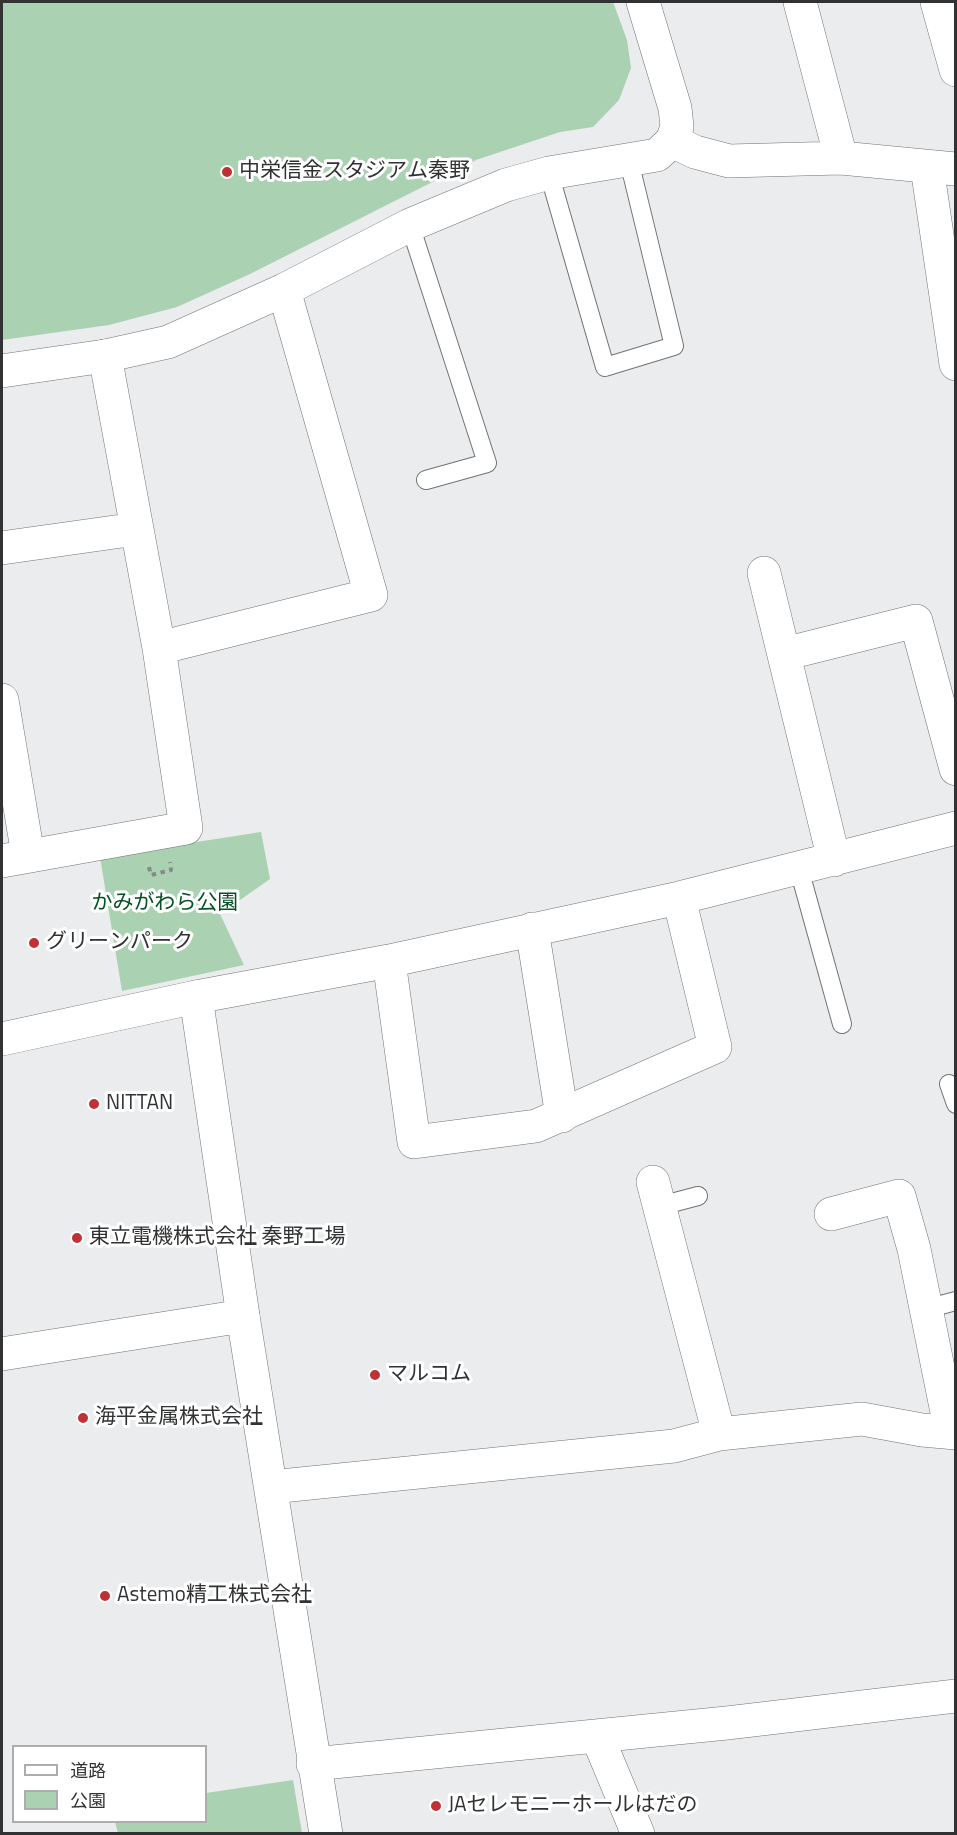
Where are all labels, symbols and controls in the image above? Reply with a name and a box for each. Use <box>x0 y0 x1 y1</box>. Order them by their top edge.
place label: 中栄信金スタジアム秦野 <box>239 159 470 185</box>
marker: 中栄信金スタジアム秦野 <box>220 165 234 179</box>
park label: かみがわら公園 <box>92 891 238 917</box>
place label: グリーンパーク <box>46 930 193 956</box>
marker: グリーンパーク <box>27 936 41 950</box>
place label: NITTAN <box>106 1091 173 1117</box>
marker: NITTAN <box>87 1097 101 1111</box>
place label: 東立電機株式会社 秦野工場 <box>89 1225 346 1251</box>
marker: 東立電機株式会社 秦野工場 <box>70 1231 84 1245</box>
place label: マルコム <box>387 1362 471 1388</box>
marker: マルコム <box>368 1368 382 1382</box>
place label: 海平金属株式会社 <box>95 1405 263 1431</box>
marker: 海平金属株式会社 <box>76 1411 90 1425</box>
place label: Astemo精工株式会社 <box>117 1583 312 1609</box>
marker: Astemo精工株式会社 <box>98 1589 112 1603</box>
legend <box>12 1745 207 1823</box>
text: 道路 <box>70 1757 106 1784</box>
text: 公園 <box>70 1787 106 1814</box>
place label: JAセレモニーホールはだの <box>448 1793 698 1819</box>
marker: JAセレモニーホールはだの <box>429 1799 443 1813</box>

